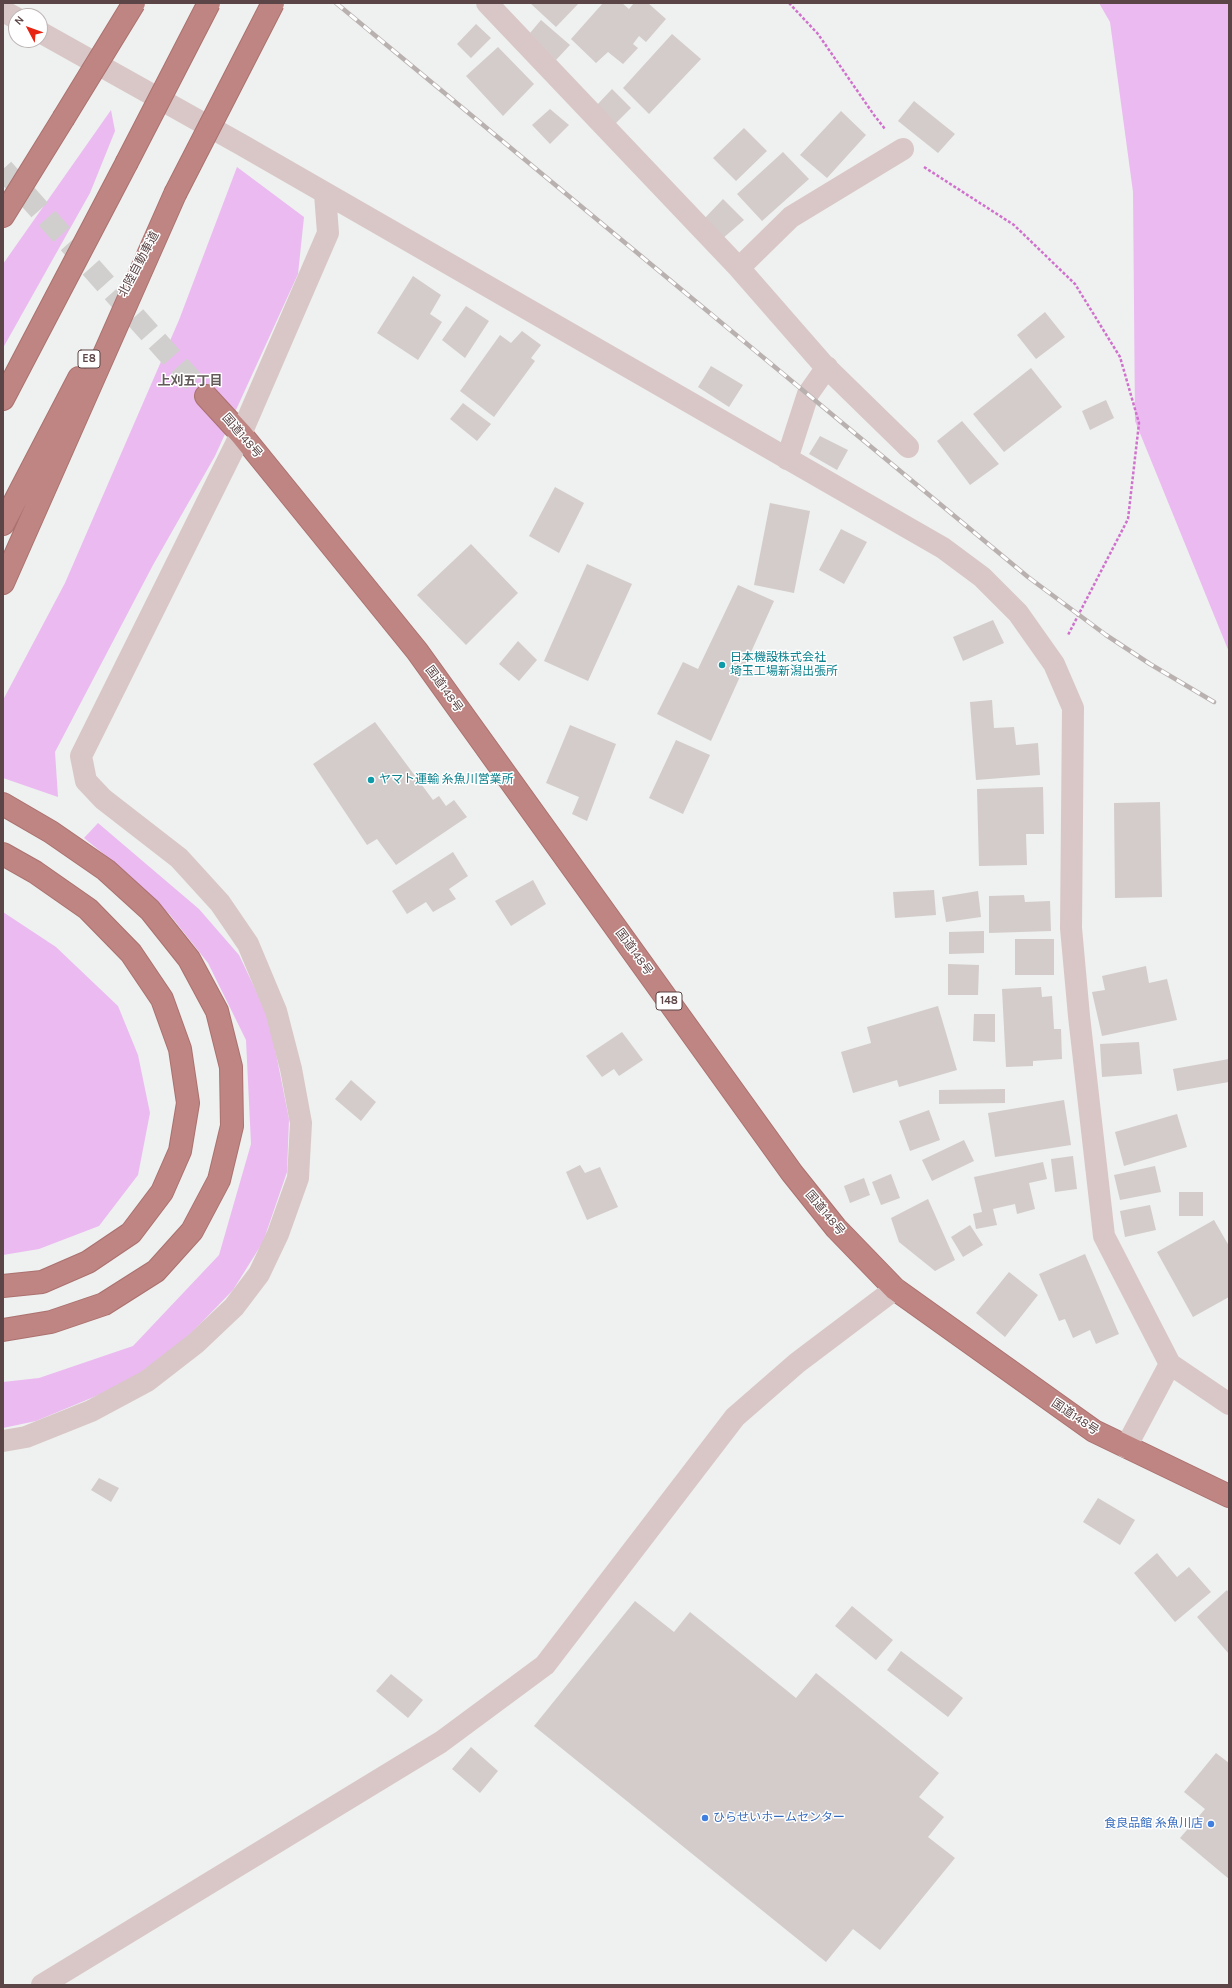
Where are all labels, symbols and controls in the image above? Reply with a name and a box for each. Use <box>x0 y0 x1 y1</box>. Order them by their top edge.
north arrow <box>8 8 48 48</box>
text: N <box>12 13 27 28</box>
street label: 北陸自動車道 <box>116 229 162 299</box>
road number: E8 <box>78 350 100 368</box>
district label: 上刈五丁目 <box>158 373 222 389</box>
street label: 国道148号 <box>219 411 265 461</box>
place label: 日本機設株式会社 埼玉工場新潟出張所 <box>730 651 838 679</box>
marker: 日本機設株式会社 埼玉工場新潟出張所 <box>717 660 727 670</box>
street label: 国道148号 <box>422 663 466 715</box>
place label: ヤマト運輸 糸魚川営業所 <box>379 773 514 787</box>
marker: ヤマト運輸 糸魚川営業所 <box>366 775 376 785</box>
street label: 国道148号 <box>612 926 656 978</box>
road number: 148 <box>656 992 682 1010</box>
street label: 国道148号 <box>802 1188 848 1238</box>
street label: 国道148号 <box>1049 1396 1101 1438</box>
place label: ひらせいホームセンター <box>713 1811 845 1825</box>
marker: ひらせいホームセンター <box>700 1813 710 1823</box>
place label: 食良品館 糸魚川店 <box>1104 1817 1203 1831</box>
marker: 食良品館 糸魚川店 <box>1206 1819 1216 1829</box>

